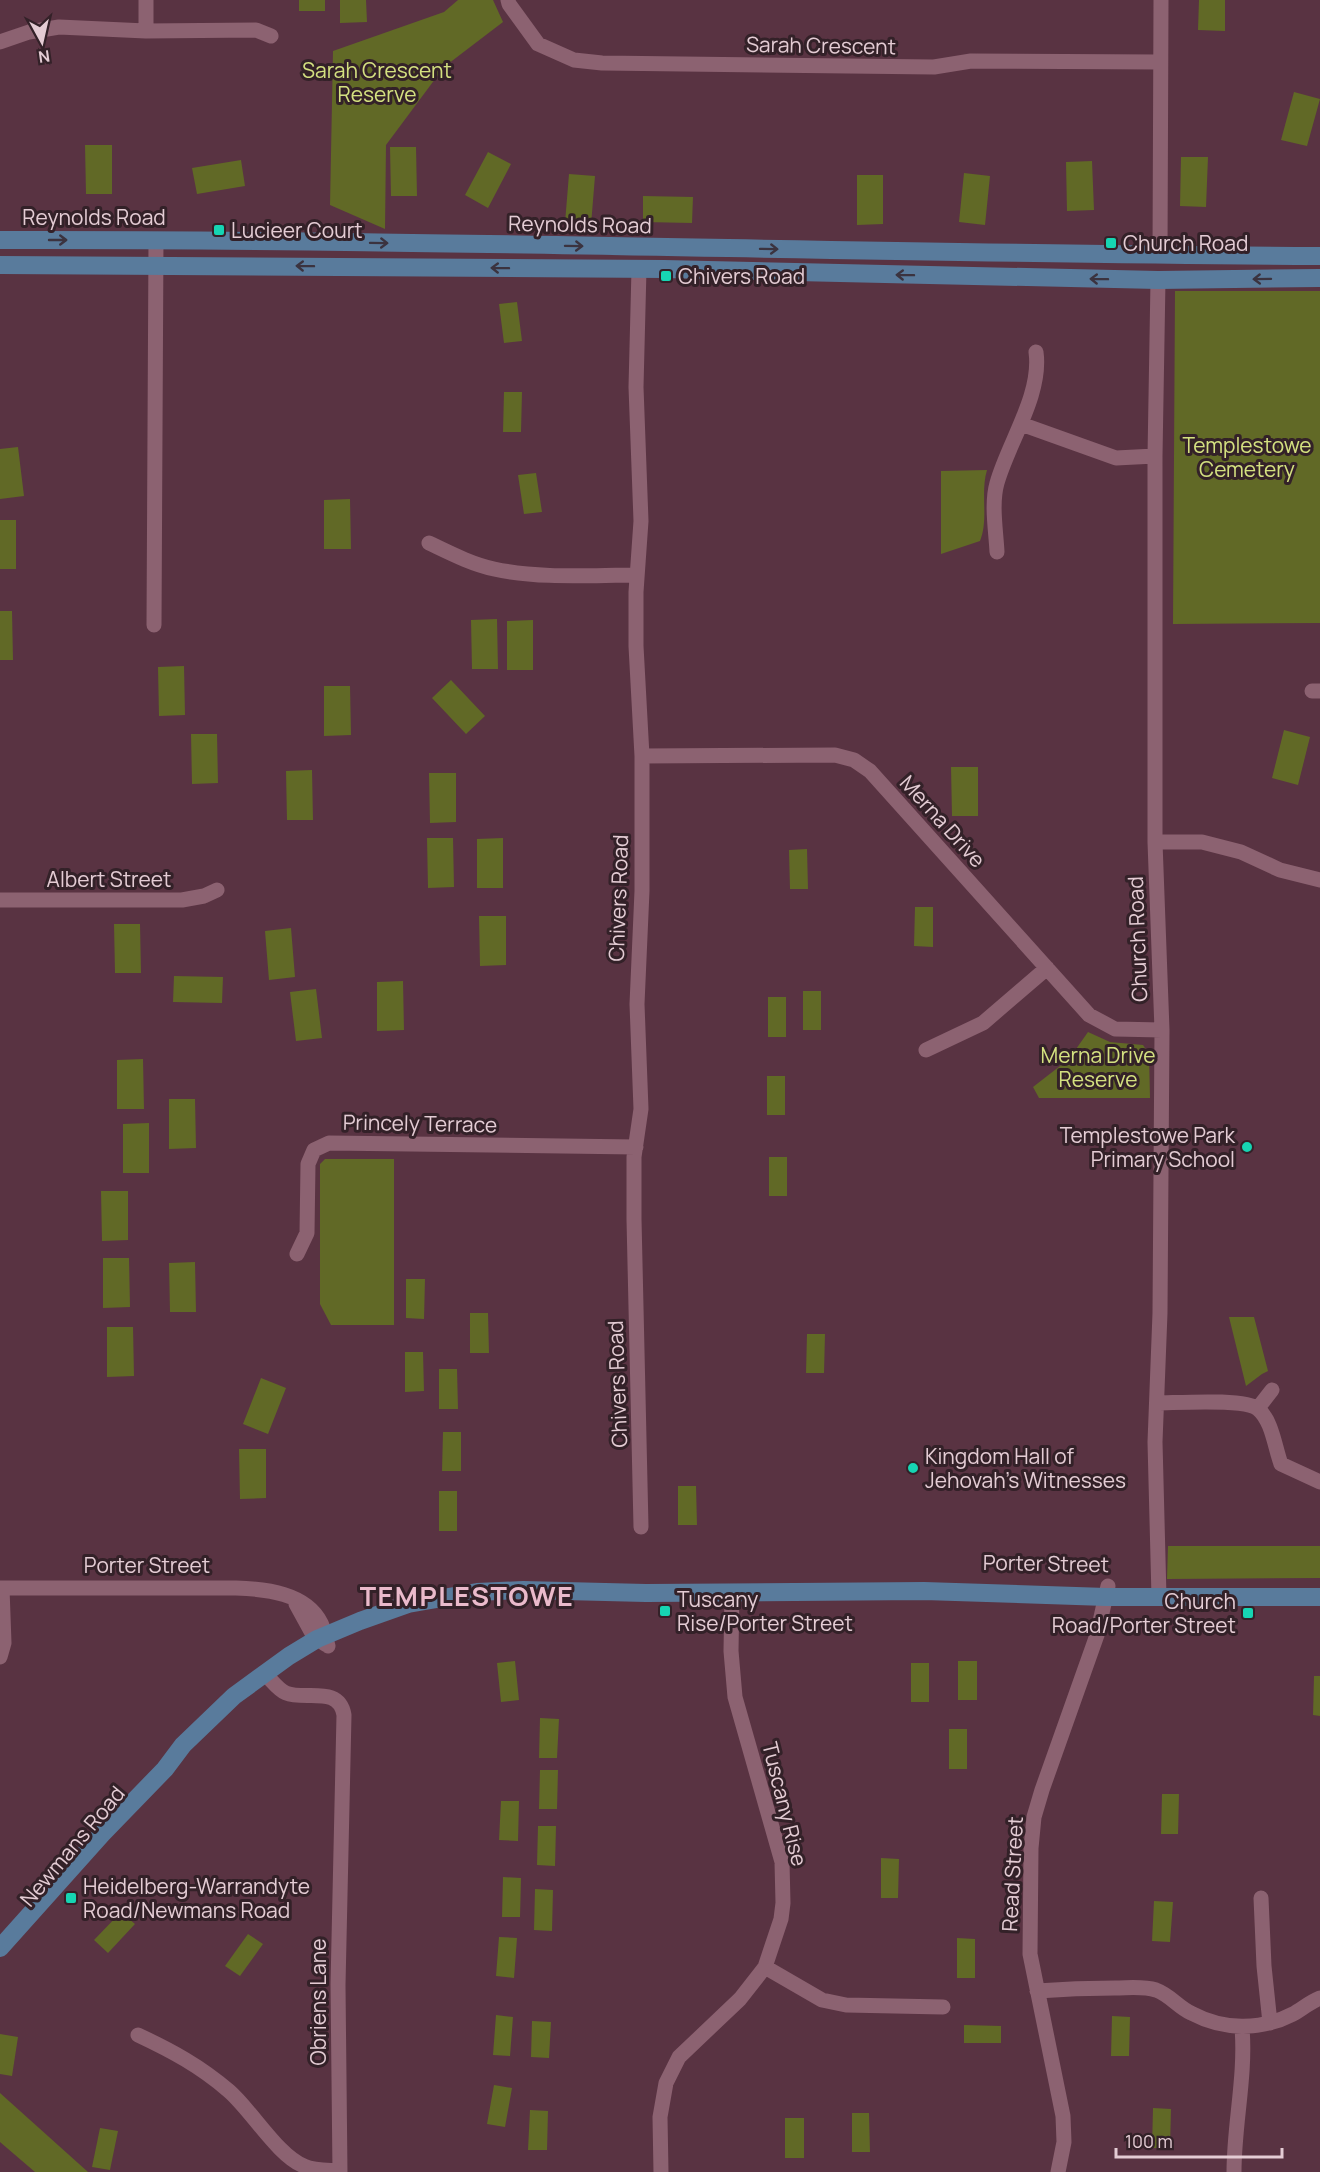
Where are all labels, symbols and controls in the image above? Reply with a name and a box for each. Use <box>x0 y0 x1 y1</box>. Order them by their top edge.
north arrow <box>12 12 72 72</box>
street label: Sarah Crescent <box>746 30 896 60</box>
text: N <box>37 45 51 69</box>
park label: Sarah Crescent Reserve <box>302 56 452 108</box>
street label: Reynolds Road <box>22 203 166 231</box>
street label: Reynolds Road <box>508 209 652 239</box>
place label: Lucieer Court <box>231 216 363 244</box>
marker: Lucieer Court <box>212 223 226 237</box>
place label: Church Road <box>1123 229 1248 257</box>
one-way arrow <box>48 234 68 246</box>
marker: Church Road <box>1104 236 1118 250</box>
one-way arrow <box>369 237 389 249</box>
one-way arrow <box>564 240 584 252</box>
one-way arrow <box>759 243 779 255</box>
one-way arrow <box>295 260 315 272</box>
one-way arrow <box>490 262 510 274</box>
place label: Chivers Road <box>678 262 805 290</box>
marker: Chivers Road <box>659 269 673 283</box>
one-way arrow <box>895 269 915 281</box>
one-way arrow <box>1090 273 1110 285</box>
one-way arrow <box>1252 273 1272 285</box>
park label: Templestowe Cemetery <box>1182 431 1312 483</box>
street label: Merna Drive <box>894 769 992 873</box>
street label: Chivers Road <box>602 834 634 962</box>
street label: Albert Street <box>47 865 171 893</box>
street label: Church Road <box>1121 876 1153 1002</box>
park label: Merna Drive Reserve <box>1041 1041 1155 1093</box>
street label: Princely Terrace <box>343 1108 497 1138</box>
place label: Templestowe Park Primary School <box>1060 1121 1236 1173</box>
marker: Templestowe Park Primary School <box>1240 1140 1254 1154</box>
street label: Chivers Road <box>601 1320 633 1448</box>
place label: Kingdom Hall of Jehovah's Witnesses <box>925 1442 1126 1494</box>
marker: Kingdom Hall of Jehovah's Witnesses <box>906 1461 920 1475</box>
street label: Porter Street <box>983 1548 1109 1578</box>
street label: Porter Street <box>84 1551 210 1579</box>
district label: TEMPLESTOWE <box>360 1577 574 1614</box>
place label: Tuscany Rise/Porter Street <box>677 1585 853 1637</box>
place label: Church Road/Porter Street <box>1052 1587 1236 1639</box>
marker: Tuscany Rise/Porter Street <box>658 1604 672 1618</box>
marker: Church Road/Porter Street <box>1241 1606 1255 1620</box>
street label: Tuscany Rise <box>756 1739 814 1869</box>
street label: Newmans Road <box>13 1780 131 1912</box>
street label: Read Street <box>995 1816 1029 1932</box>
place label: Heidelberg-Warrandyte Road/Newmans Road <box>83 1872 310 1924</box>
marker: Heidelberg-Warrandyte Road/Newmans Road <box>64 1891 78 1905</box>
street label: Obriens Lane <box>304 1939 332 2065</box>
scale bar <box>1116 2121 1282 2159</box>
text: 100 m <box>1125 2129 1173 2153</box>

